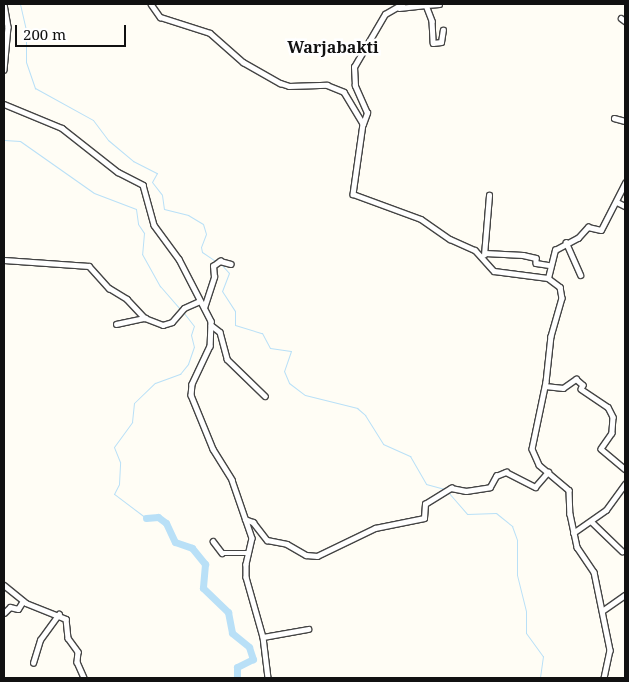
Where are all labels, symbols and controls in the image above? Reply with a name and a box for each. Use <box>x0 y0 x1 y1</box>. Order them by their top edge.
scale bar <box>18 15 129 47</box>
text: 200 m <box>23 24 66 44</box>
district label: Warjabakti <box>287 37 379 57</box>

